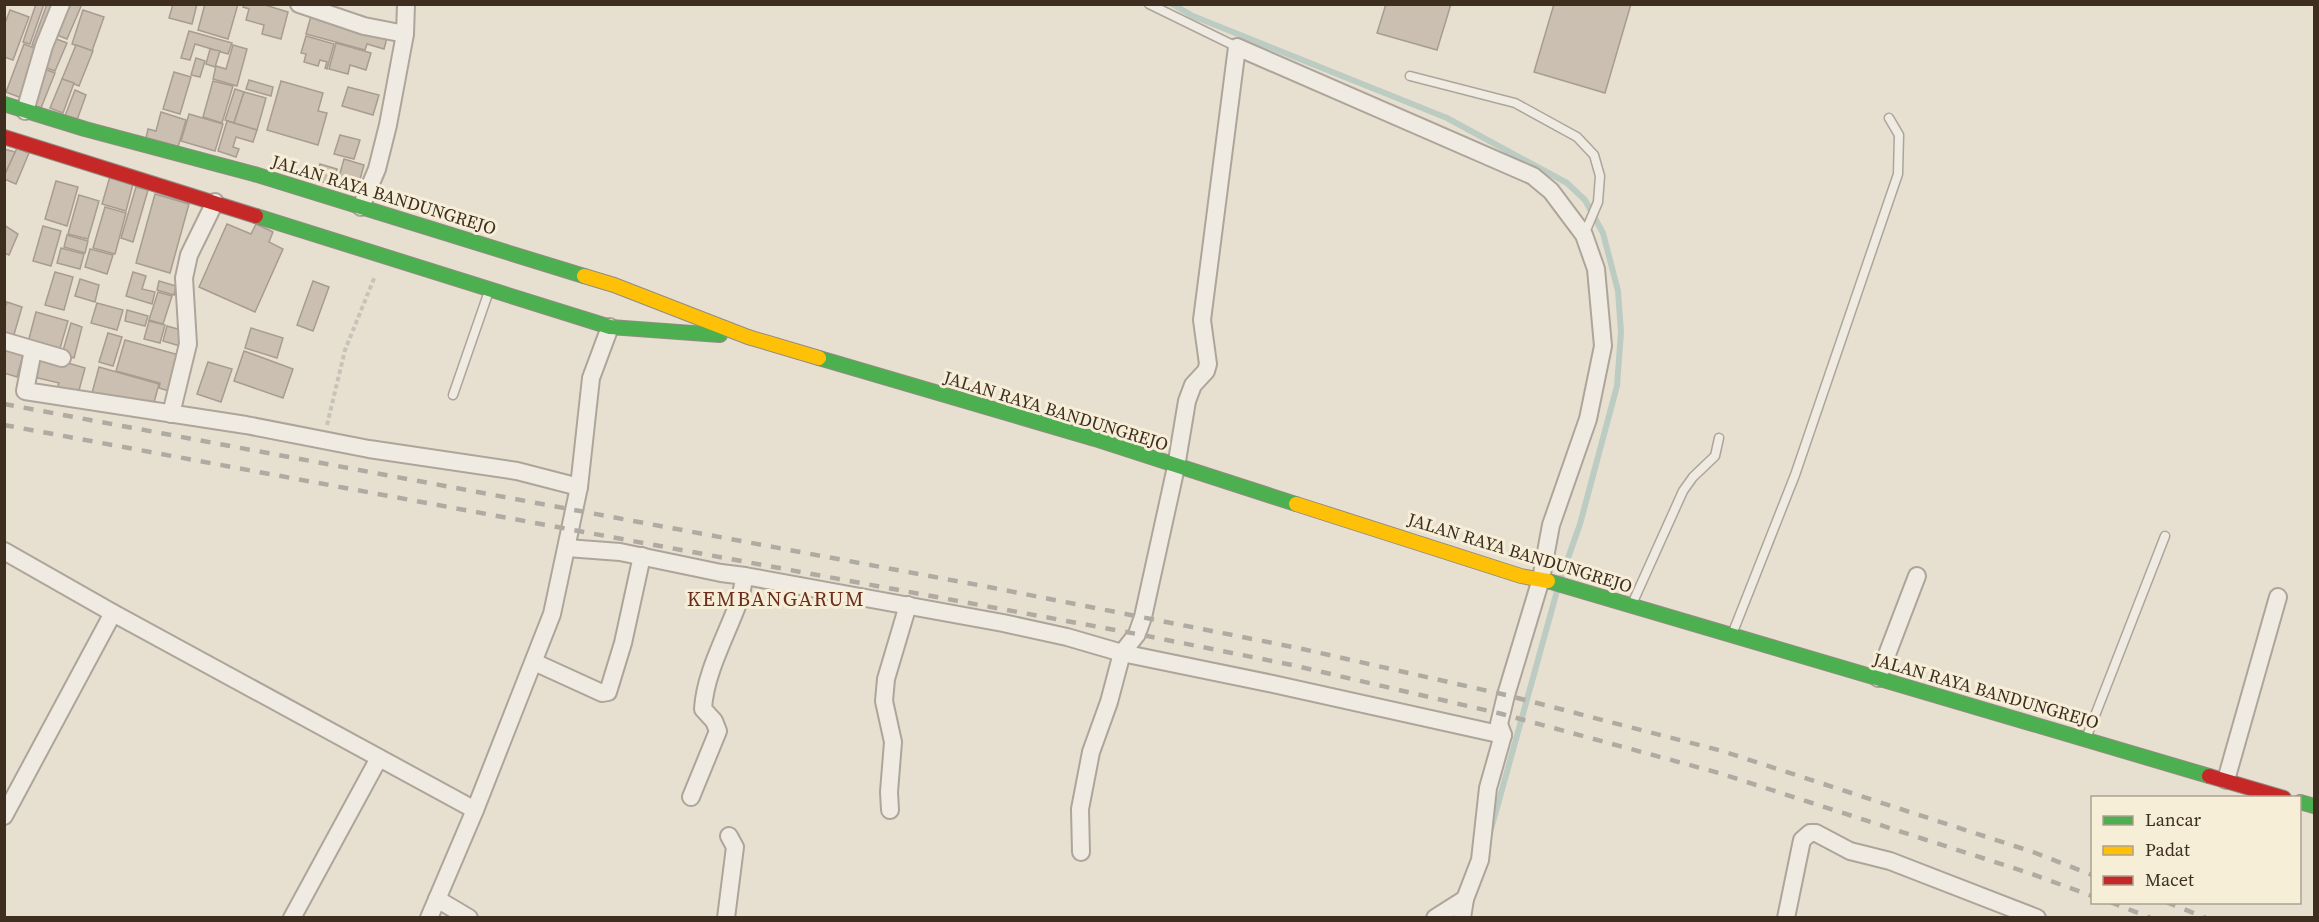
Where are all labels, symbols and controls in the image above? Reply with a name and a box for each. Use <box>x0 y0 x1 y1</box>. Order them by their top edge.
street label: JALAN RAYA BANDUNGREJO <box>268 148 499 241</box>
street label: JALAN RAYA BANDUNGREJO <box>940 364 1171 457</box>
street label: JALAN RAYA BANDUNGREJO <box>1404 506 1635 599</box>
district label: KEMBANGARUM <box>687 584 865 613</box>
street label: JALAN RAYA BANDUNGREJO <box>1869 646 2102 735</box>
legend <box>2091 796 2301 904</box>
text: Lancar <box>2145 807 2202 832</box>
text: Padat <box>2145 837 2190 862</box>
text: Macet <box>2145 867 2194 892</box>

